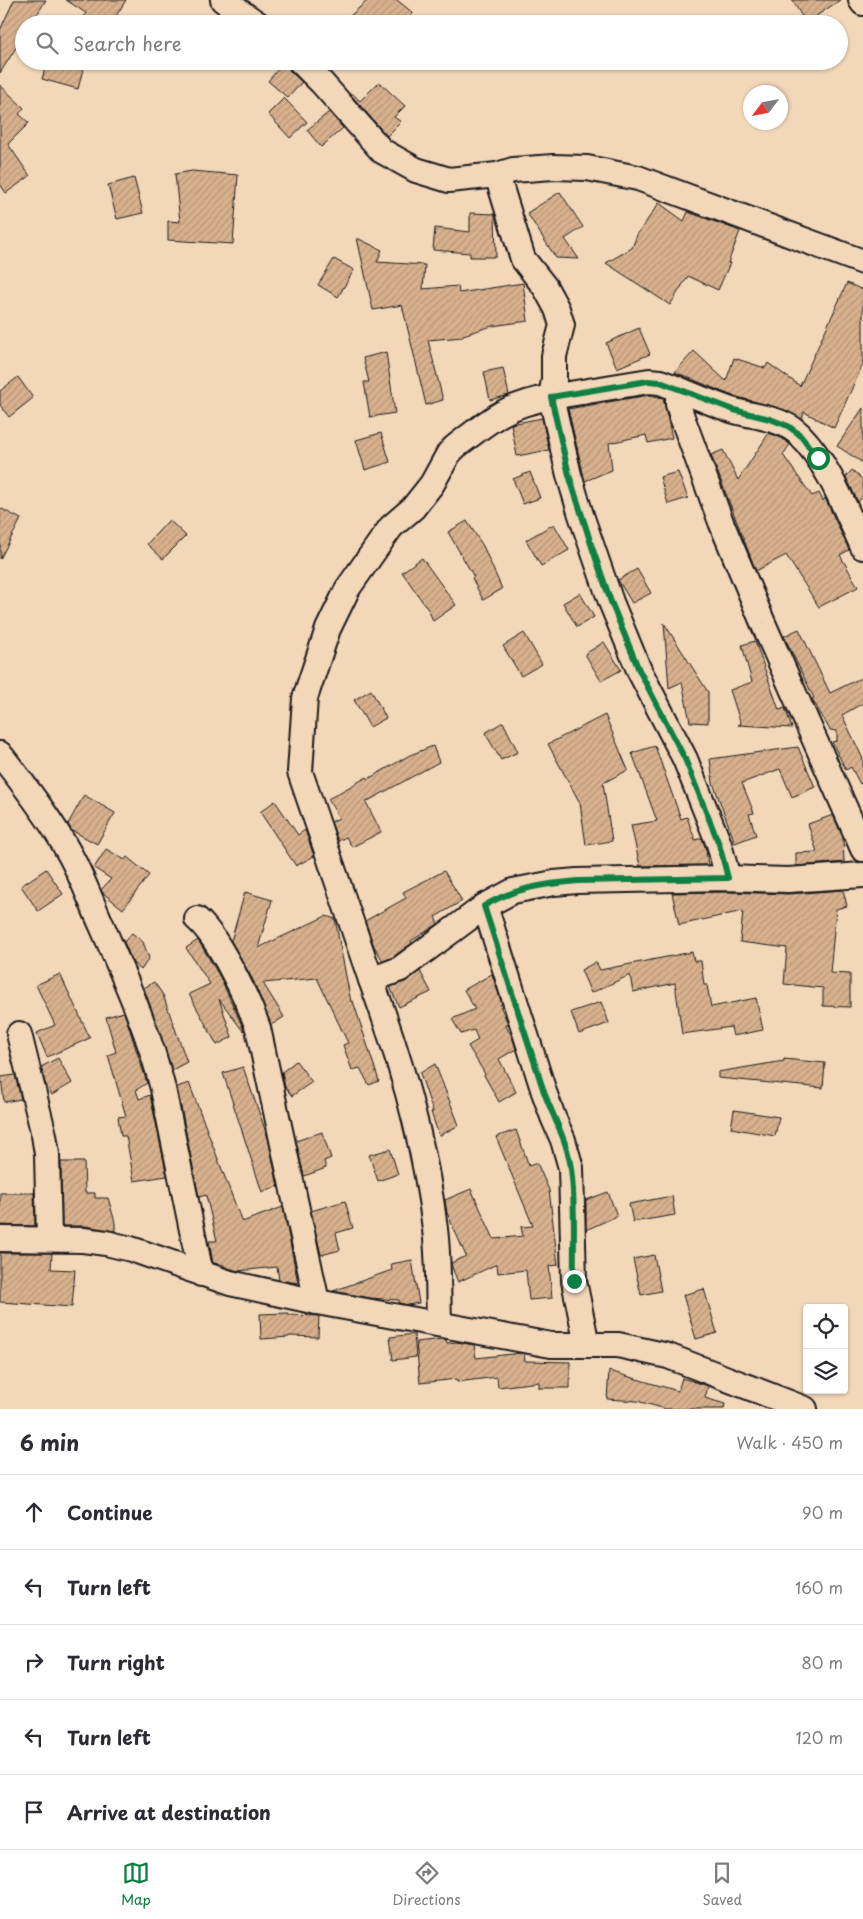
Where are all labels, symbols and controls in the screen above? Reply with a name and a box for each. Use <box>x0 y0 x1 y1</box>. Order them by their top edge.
search box <box>15 15 848 70</box>
icon: search <box>33 29 61 57</box>
text: Search here <box>73 29 182 57</box>
north arrow <box>743 85 788 130</box>
route start <box>807 447 830 470</box>
route end <box>563 1270 586 1293</box>
map controls <box>803 1304 848 1394</box>
button: locate <box>803 1304 848 1349</box>
button: layers <box>803 1349 848 1394</box>
text: 6 min <box>20 1426 79 1458</box>
text: Walk · 450 m <box>737 1430 843 1454</box>
icon: ahead <box>20 1498 48 1526</box>
text: Continue <box>67 1498 153 1526</box>
text: 90 m <box>802 1500 843 1524</box>
icon: left <box>20 1573 48 1601</box>
text: Turn left <box>67 1573 151 1601</box>
text: 160 m <box>795 1575 843 1599</box>
icon: right <box>20 1648 48 1676</box>
text: Turn right <box>67 1648 165 1676</box>
text: 80 m <box>801 1650 843 1674</box>
icon: left <box>20 1723 48 1751</box>
text: Turn left <box>67 1723 151 1751</box>
text: 120 m <box>796 1725 843 1749</box>
icon: arrive <box>20 1798 48 1826</box>
text: Arrive at destination <box>67 1798 271 1826</box>
tab: Map <box>121 1859 151 1910</box>
tab: Directions <box>393 1859 461 1910</box>
tab: Saved <box>702 1859 742 1910</box>

